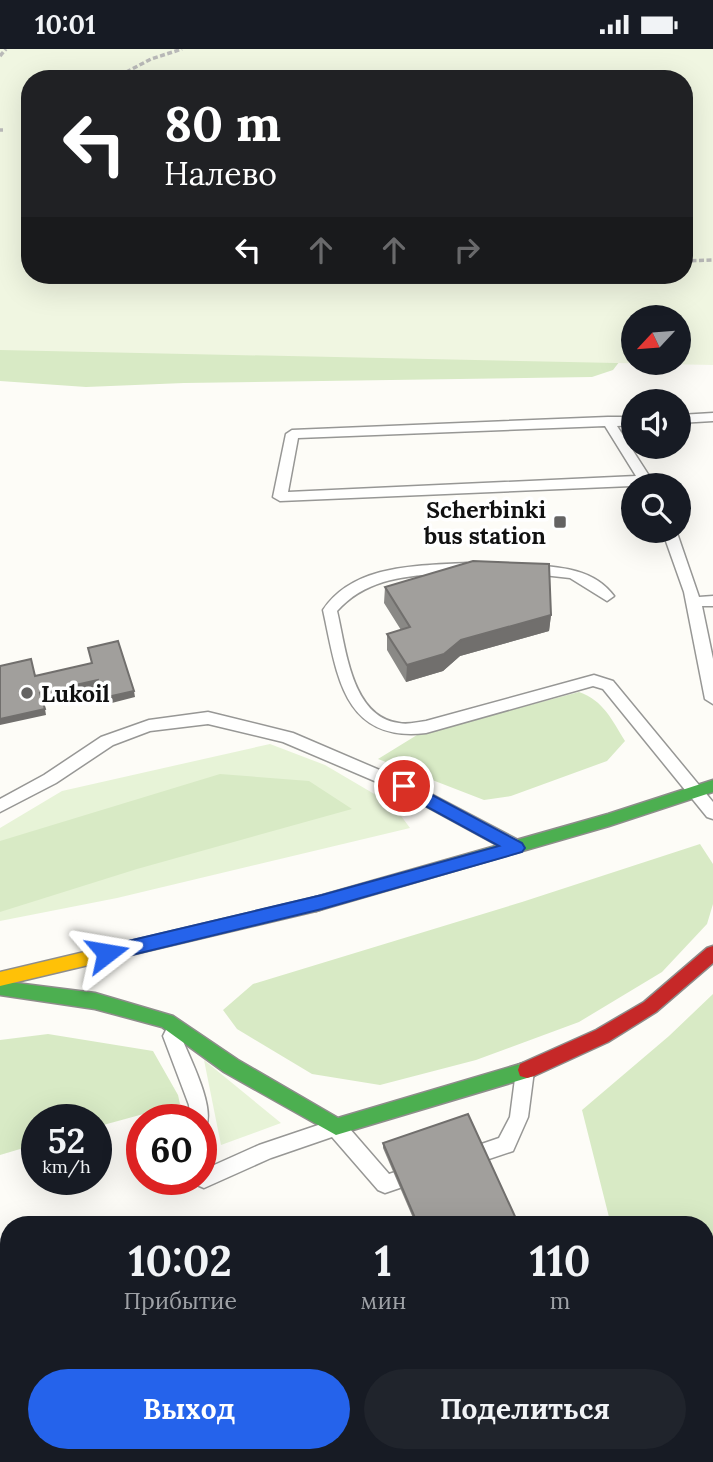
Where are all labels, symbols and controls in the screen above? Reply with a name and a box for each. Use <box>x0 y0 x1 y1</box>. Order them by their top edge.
text: 10:01 <box>35 8 96 41</box>
text: 80 m <box>164 92 281 154</box>
icon: left <box>49 98 140 189</box>
text: Налево <box>164 153 277 194</box>
icon: left <box>229 231 267 269</box>
icon: ahead <box>302 231 340 269</box>
icon: ahead <box>375 231 413 269</box>
icon: right <box>448 231 486 269</box>
north arrow <box>621 305 691 375</box>
map controls <box>621 305 691 543</box>
button: sound <box>621 389 691 459</box>
button: search <box>621 473 691 543</box>
place label: Scherbinki bus station <box>423 495 546 550</box>
marker: Scherbinki bus station <box>552 514 568 530</box>
place label: Lukoil <box>41 679 110 708</box>
marker: Lukoil <box>19 685 35 701</box>
pin <box>374 756 434 816</box>
icon: arrive <box>385 767 423 805</box>
position arrow <box>70 916 144 990</box>
speed limit sign: 60 <box>126 1104 217 1195</box>
text: 52 <box>48 1118 85 1163</box>
text: km/h <box>42 1155 91 1178</box>
text: 10:02 <box>129 1234 232 1288</box>
text: 1 <box>375 1234 392 1288</box>
text: 110 <box>530 1234 591 1288</box>
text: Прибытие <box>123 1286 237 1315</box>
text: мин <box>360 1286 406 1315</box>
text: m <box>550 1286 570 1315</box>
button: Выход <box>28 1369 350 1449</box>
button: Поделиться <box>364 1369 686 1449</box>

